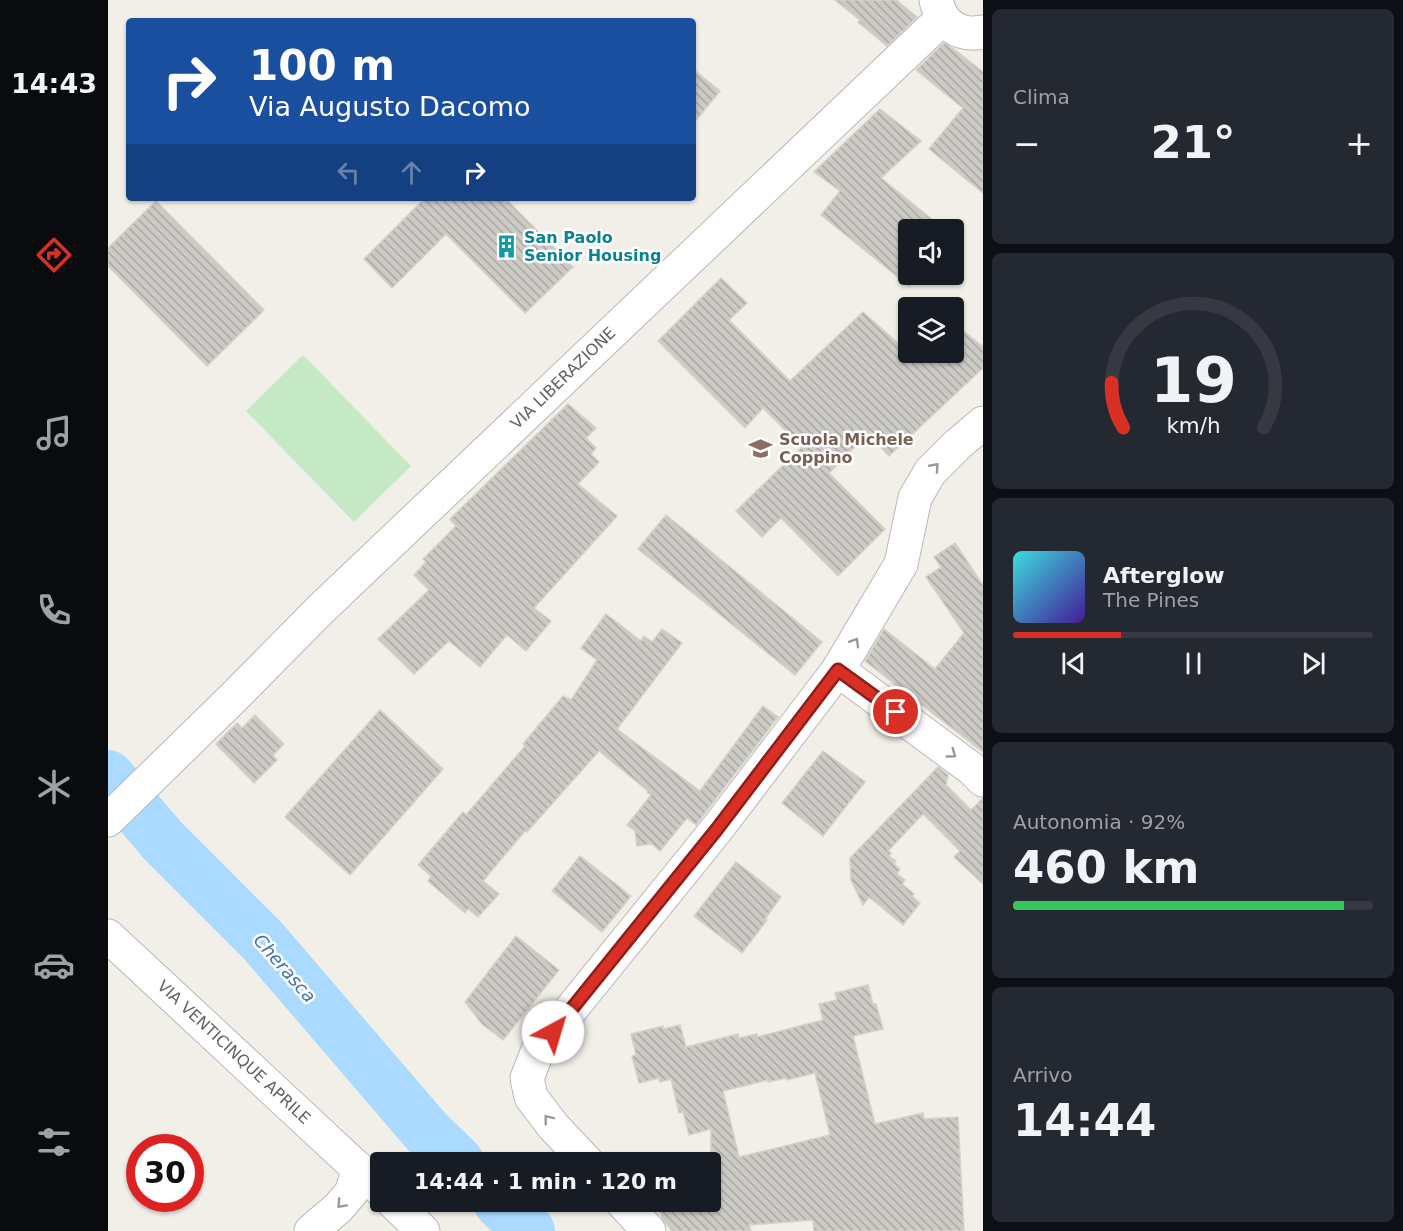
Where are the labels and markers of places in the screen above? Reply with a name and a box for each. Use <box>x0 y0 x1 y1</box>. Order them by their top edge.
place label: San Paolo Senior Housing <box>524 228 661 265</box>
building icon: San Paolo Senior Housing <box>493 233 519 259</box>
place label: Scuola Michele Coppino <box>779 430 914 467</box>
school or university icon: Scuola Michele Coppino <box>748 435 774 461</box>
pin <box>870 686 921 737</box>

